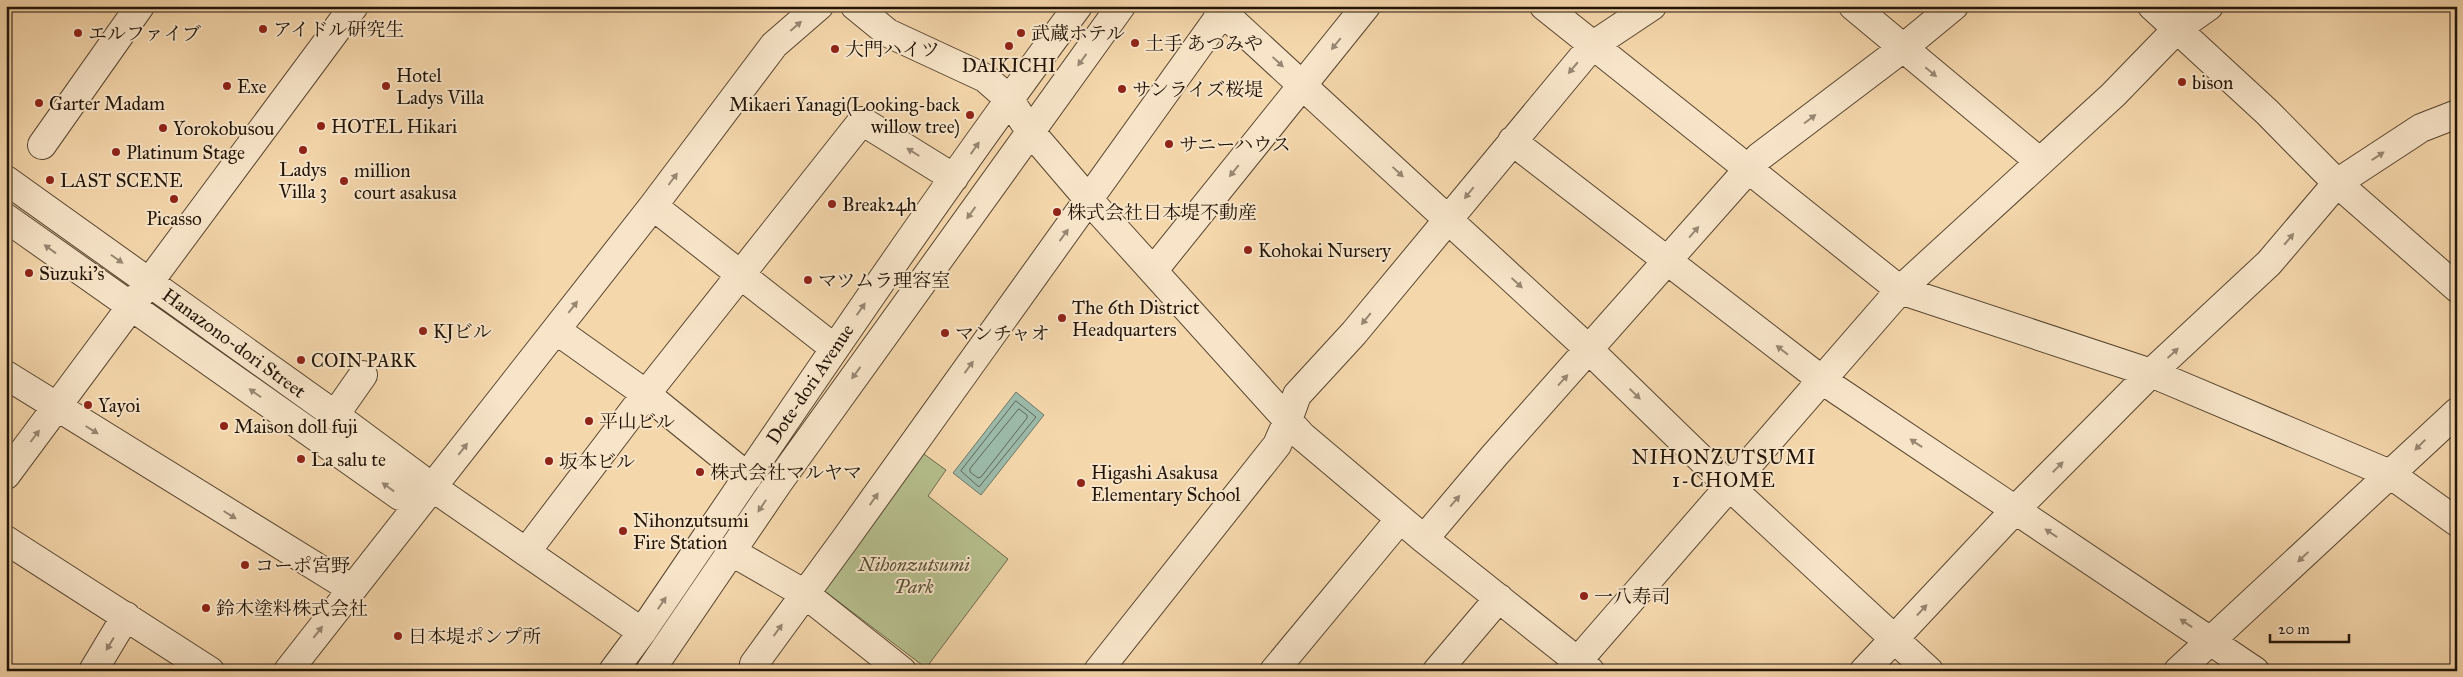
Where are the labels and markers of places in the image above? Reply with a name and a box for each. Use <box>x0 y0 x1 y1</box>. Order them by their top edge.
place label: アイドル研究生 <box>273 18 404 41</box>
place label: エルファイブ <box>88 22 201 45</box>
place label: 武蔵ホテル <box>1031 22 1125 45</box>
marker: アイドル研究生 <box>257 23 269 35</box>
marker: エルファイブ <box>72 27 84 39</box>
marker: 武蔵ホテル <box>1015 27 1027 39</box>
place label: 土手 あつみや <box>1145 32 1263 55</box>
marker: 土手 あつみや <box>1129 37 1141 49</box>
place label: 大門ハイツ <box>845 38 940 61</box>
marker: DAIKICHI <box>1003 40 1015 52</box>
marker: 大門ハイツ <box>829 43 841 55</box>
place label: DAIKICHI <box>962 54 1056 77</box>
place label: Hotel Ladys Villa <box>396 64 485 109</box>
place label: bison <box>2192 71 2233 94</box>
place label: Exe <box>237 75 267 98</box>
marker: bison <box>2176 76 2188 88</box>
place label: サンライズ桜堤 <box>1132 78 1263 101</box>
marker: Exe <box>221 80 233 92</box>
marker: Hotel Ladys Villa <box>380 80 392 92</box>
marker: サンライズ桜堤 <box>1116 83 1128 95</box>
place label: Garter Madam <box>49 92 165 115</box>
place label: Mikaeri Yanagi(Looking-back willow tree) <box>729 93 960 139</box>
marker: Garter Madam <box>33 97 45 109</box>
marker: Mikaeri Yanagi(Looking-back willow tree) <box>964 109 976 121</box>
place label: HOTEL Hikari <box>331 115 457 138</box>
place label: Yorokobusou <box>173 117 274 140</box>
marker: HOTEL Hikari <box>315 120 327 132</box>
marker: Yorokobusou <box>157 122 169 134</box>
place label: サニーハウス <box>1179 133 1291 156</box>
marker: サニーハウス <box>1163 138 1175 150</box>
place label: Platinum Stage <box>126 141 245 165</box>
marker: Ladys Villa 3 <box>297 144 309 156</box>
marker: Platinum Stage <box>110 146 122 158</box>
place label: Ladys Villa 3 <box>278 158 327 203</box>
place label: million court asakusa <box>354 159 458 204</box>
place label: LAST SCENE <box>60 169 183 192</box>
marker: LAST SCENE <box>44 174 56 186</box>
marker: million court asakusa <box>338 175 350 187</box>
marker: Picasso <box>168 193 180 205</box>
place label: Break24h <box>842 193 917 216</box>
marker: Break24h <box>826 198 838 210</box>
place label: 株式会社日本堤不動産 <box>1067 201 1257 224</box>
marker: 株式会社日本堤不動産 <box>1051 206 1063 218</box>
place label: Picasso <box>146 207 202 230</box>
place label: Kohokai Nursery <box>1258 239 1392 262</box>
marker: Kohokai Nursery <box>1242 244 1254 256</box>
place label: Suzuki's <box>39 262 105 285</box>
marker: Suzuki's <box>23 267 35 279</box>
place label: マツムラ理容室 <box>818 269 950 292</box>
marker: マツムラ理容室 <box>802 274 814 286</box>
place label: The 6th District Headquarters <box>1072 296 1200 342</box>
marker: The 6th District Headquarters <box>1056 312 1068 324</box>
place label: KJビル <box>433 320 492 344</box>
place label: マンチャオ <box>955 322 1049 345</box>
marker: KJビル <box>417 325 429 337</box>
marker: マンチャオ <box>939 327 951 339</box>
place label: COIN PARK <box>311 349 417 372</box>
marker: COIN PARK <box>295 354 307 366</box>
place label: Yayoi <box>98 394 140 417</box>
marker: Yayoi <box>82 399 94 411</box>
place label: 平山ビル <box>599 410 675 433</box>
place label: Maison doll fuji <box>234 415 358 438</box>
marker: 平山ビル <box>583 415 595 427</box>
marker: Maison doll fuji <box>218 420 230 432</box>
place label: La salu te <box>311 448 386 471</box>
place label: 坂本ビル <box>559 450 635 473</box>
marker: La salu te <box>295 453 307 465</box>
marker: 坂本ビル <box>543 455 555 467</box>
place label: 株式会社マルヤマ <box>710 461 862 484</box>
place label: Higashi Asakusa Elementary School <box>1091 461 1241 506</box>
marker: 株式会社マルヤマ <box>694 466 706 478</box>
marker: Higashi Asakusa Elementary School <box>1075 477 1087 489</box>
place label: Nihonzutsumi Fire Station <box>633 509 749 554</box>
marker: Nihonzutsumi Fire Station <box>617 525 629 537</box>
place label: コーポ宮野 <box>255 554 350 577</box>
marker: コーポ宮野 <box>239 559 251 571</box>
place label: 一八寿司 <box>1594 585 1670 608</box>
marker: 一八寿司 <box>1578 590 1590 602</box>
place label: 鈴木塗料株式会社 <box>216 597 368 620</box>
marker: 鈴木塗料株式会社 <box>200 602 212 614</box>
place label: 日本堤ポンプ所 <box>408 625 541 648</box>
marker: 日本堤ポンプ所 <box>392 630 404 642</box>

